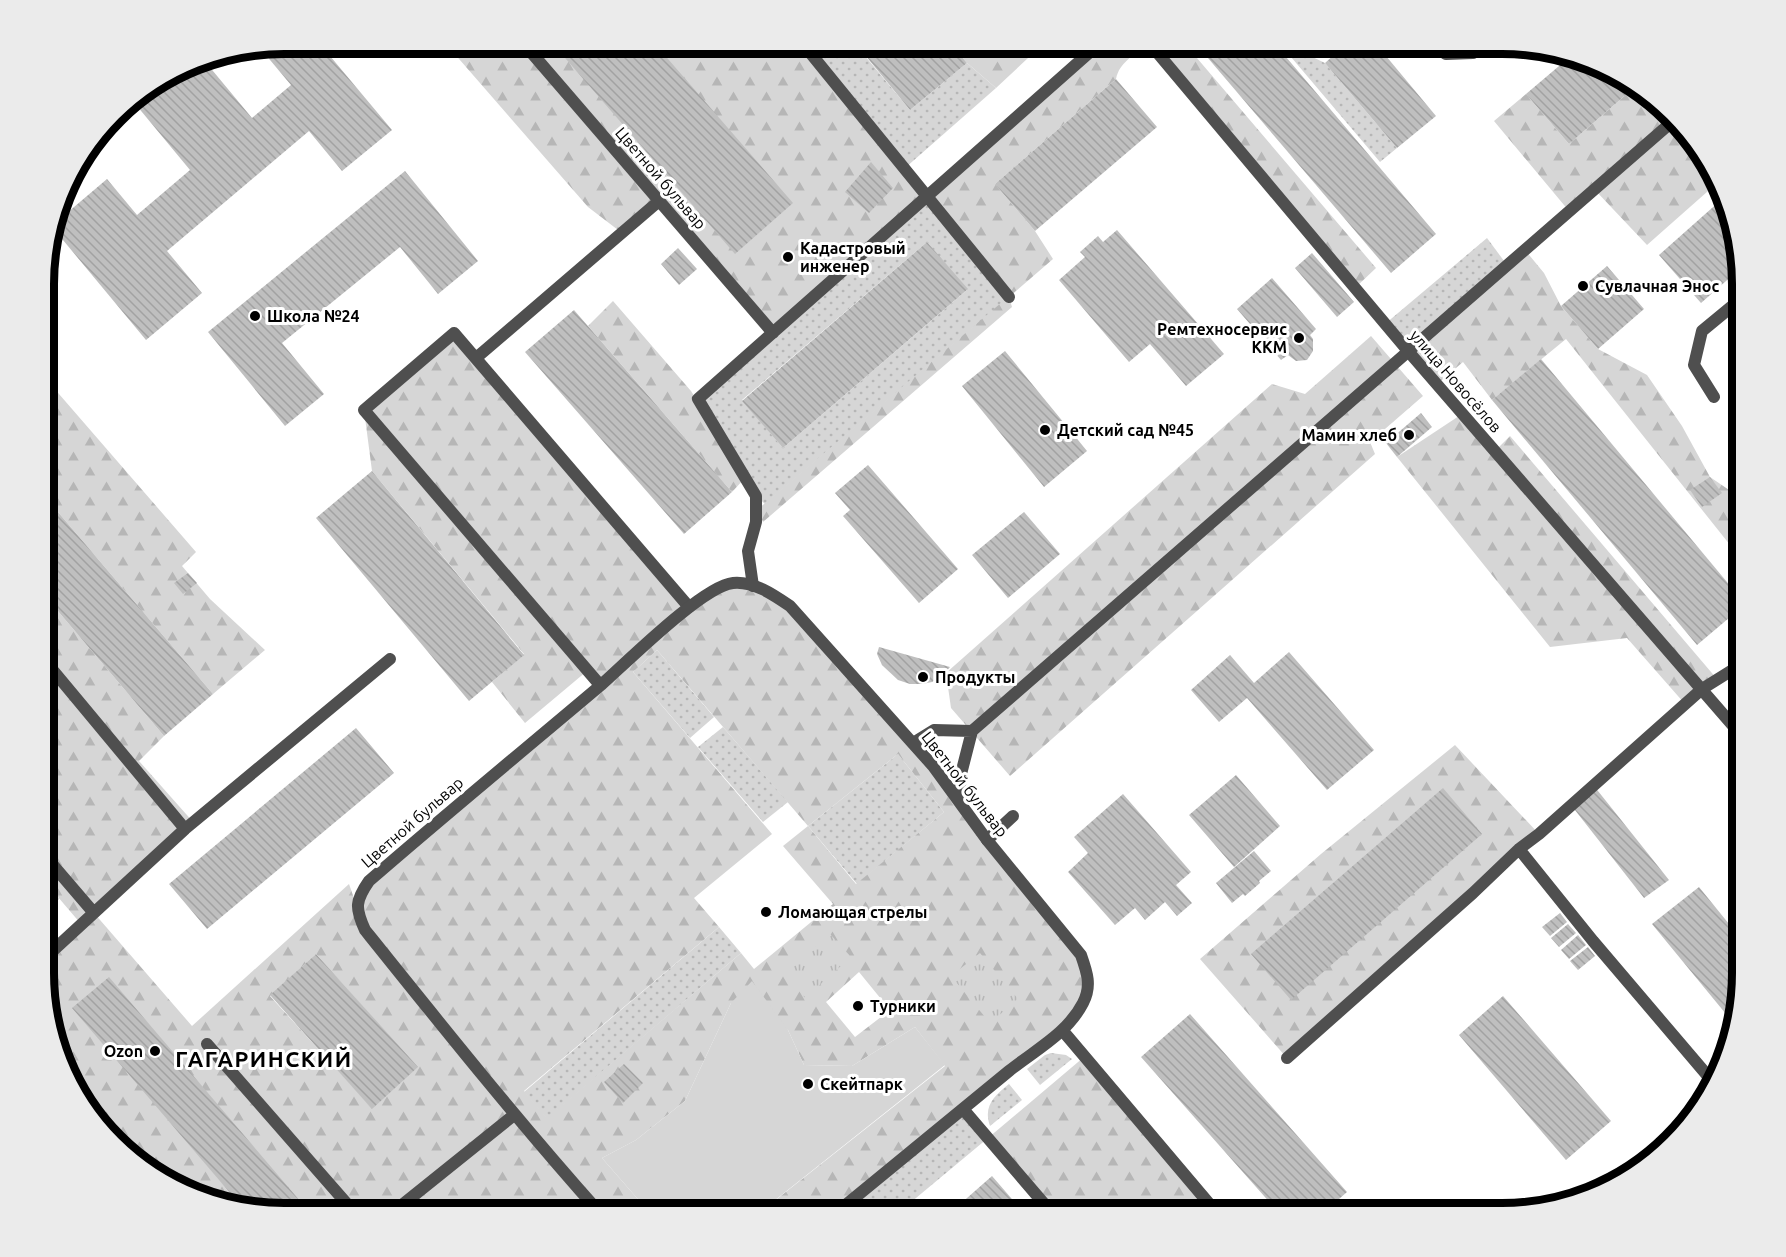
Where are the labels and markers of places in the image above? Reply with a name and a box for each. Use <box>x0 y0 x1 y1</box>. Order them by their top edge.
place label: Кадастровый инженер <box>800 239 906 275</box>
marker: Кадастровый инженер <box>781 250 795 264</box>
place label: Сувлачная Энос <box>1595 277 1719 295</box>
marker: Сувлачная Энос <box>1576 279 1590 293</box>
place label: Школа №24 <box>267 307 360 325</box>
marker: Школа №24 <box>248 309 262 323</box>
place label: Ремтехносервис ККМ <box>1157 320 1287 356</box>
marker: Ремтехносервис ККМ <box>1292 331 1306 345</box>
place label: Детский сад №45 <box>1057 421 1194 439</box>
marker: Детский сад №45 <box>1038 423 1052 437</box>
place label: Мамин хлеб <box>1301 426 1397 444</box>
marker: Мамин хлеб <box>1402 428 1416 442</box>
place label: Продукты <box>935 668 1015 686</box>
marker: Продукты <box>916 670 930 684</box>
place label: Ломающая стрелы <box>778 903 927 921</box>
marker: Ломающая стрелы <box>759 905 773 919</box>
place label: Турники <box>870 997 936 1015</box>
marker: Турники <box>851 999 865 1013</box>
place label: Ozon <box>104 1042 143 1060</box>
marker: Ozon <box>148 1044 162 1058</box>
place label: Скейтпарк <box>820 1075 903 1093</box>
marker: Скейтпарк <box>801 1077 815 1091</box>

